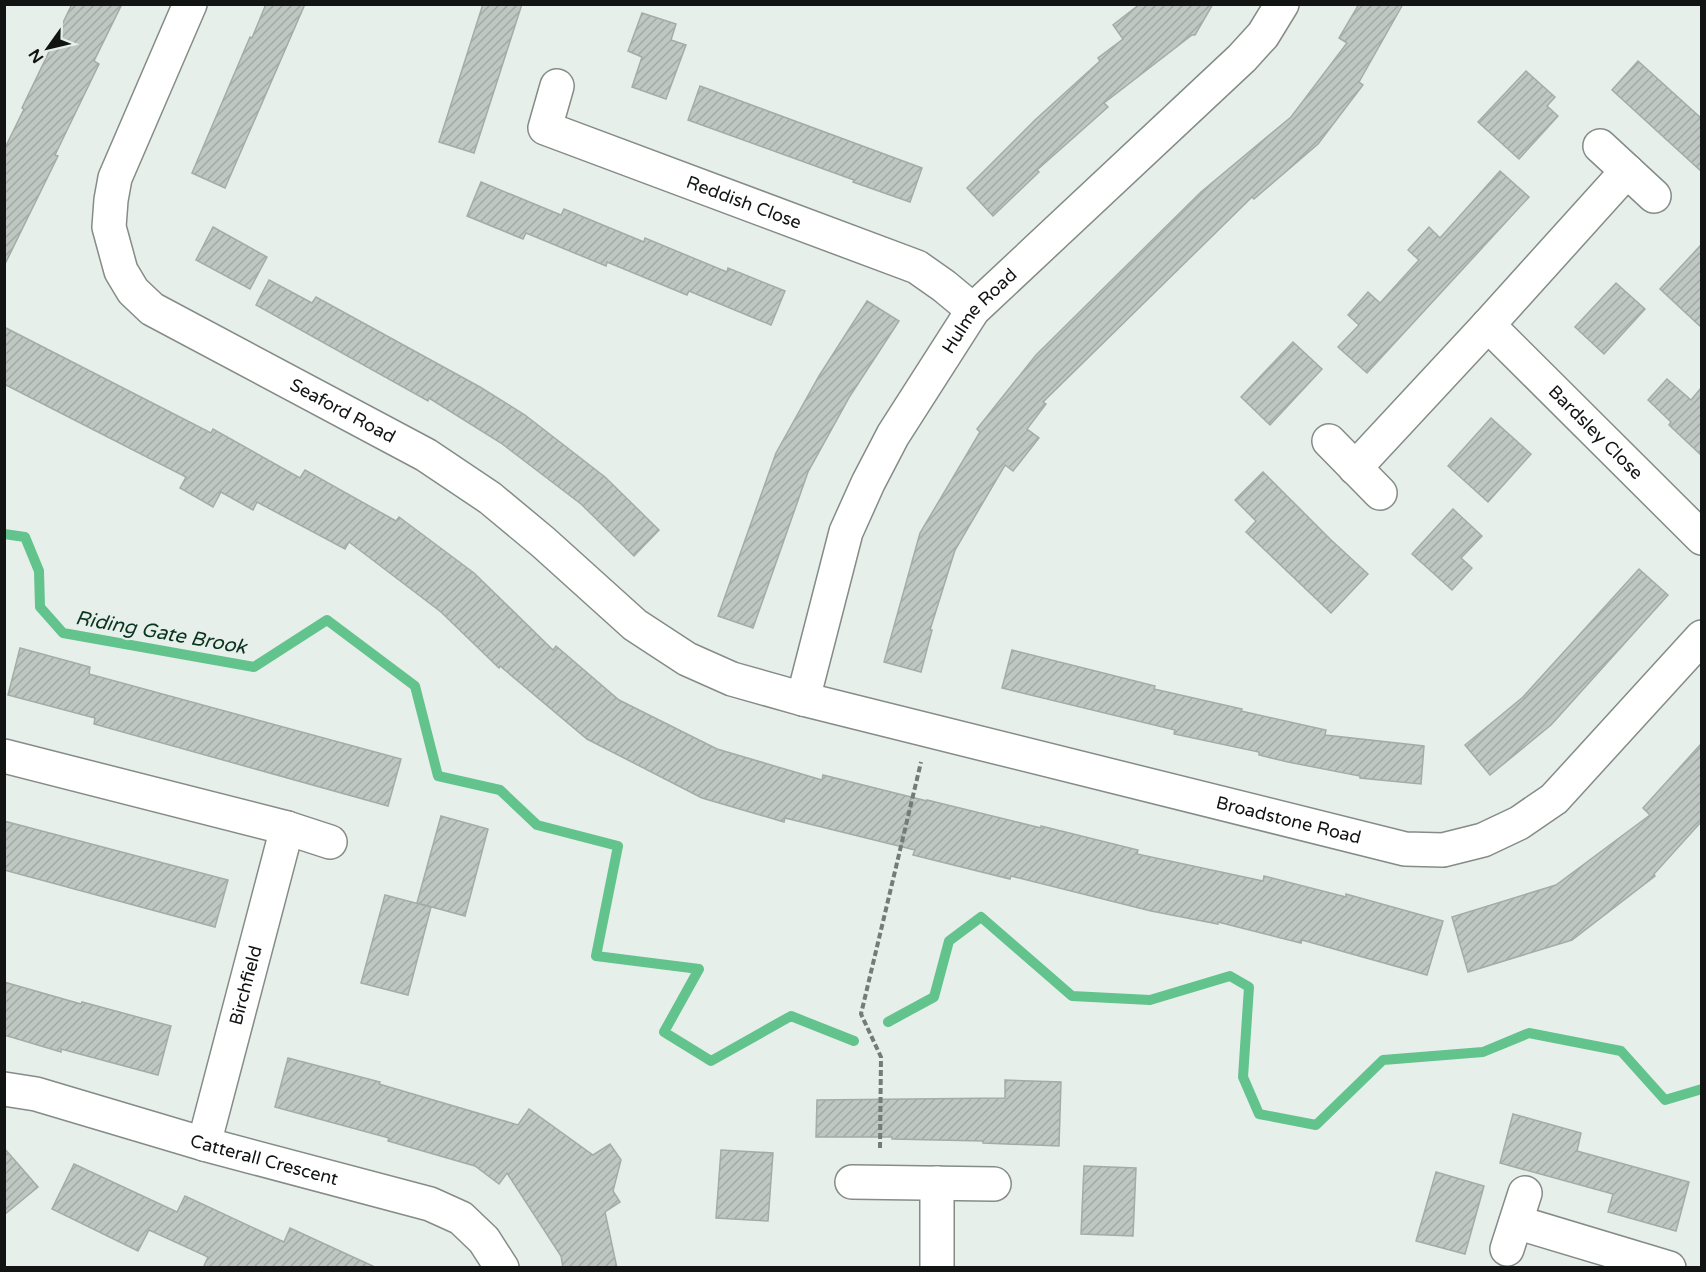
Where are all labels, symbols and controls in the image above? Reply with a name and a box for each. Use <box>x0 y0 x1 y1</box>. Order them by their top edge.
north arrow <box>18 18 78 78</box>
text: N <box>25 45 48 67</box>
street label: Reddish Close <box>683 171 805 234</box>
street label: Hulme Road <box>937 264 1021 358</box>
street label: Seaford Road <box>286 373 399 448</box>
street label: Bardsley Close <box>1544 380 1648 484</box>
water label: Riding Gate Brook <box>73 606 250 660</box>
street label: Broadstone Road <box>1214 791 1364 849</box>
street label: Birchfield <box>225 943 267 1027</box>
street label: Catterall Crescent <box>188 1130 341 1190</box>

